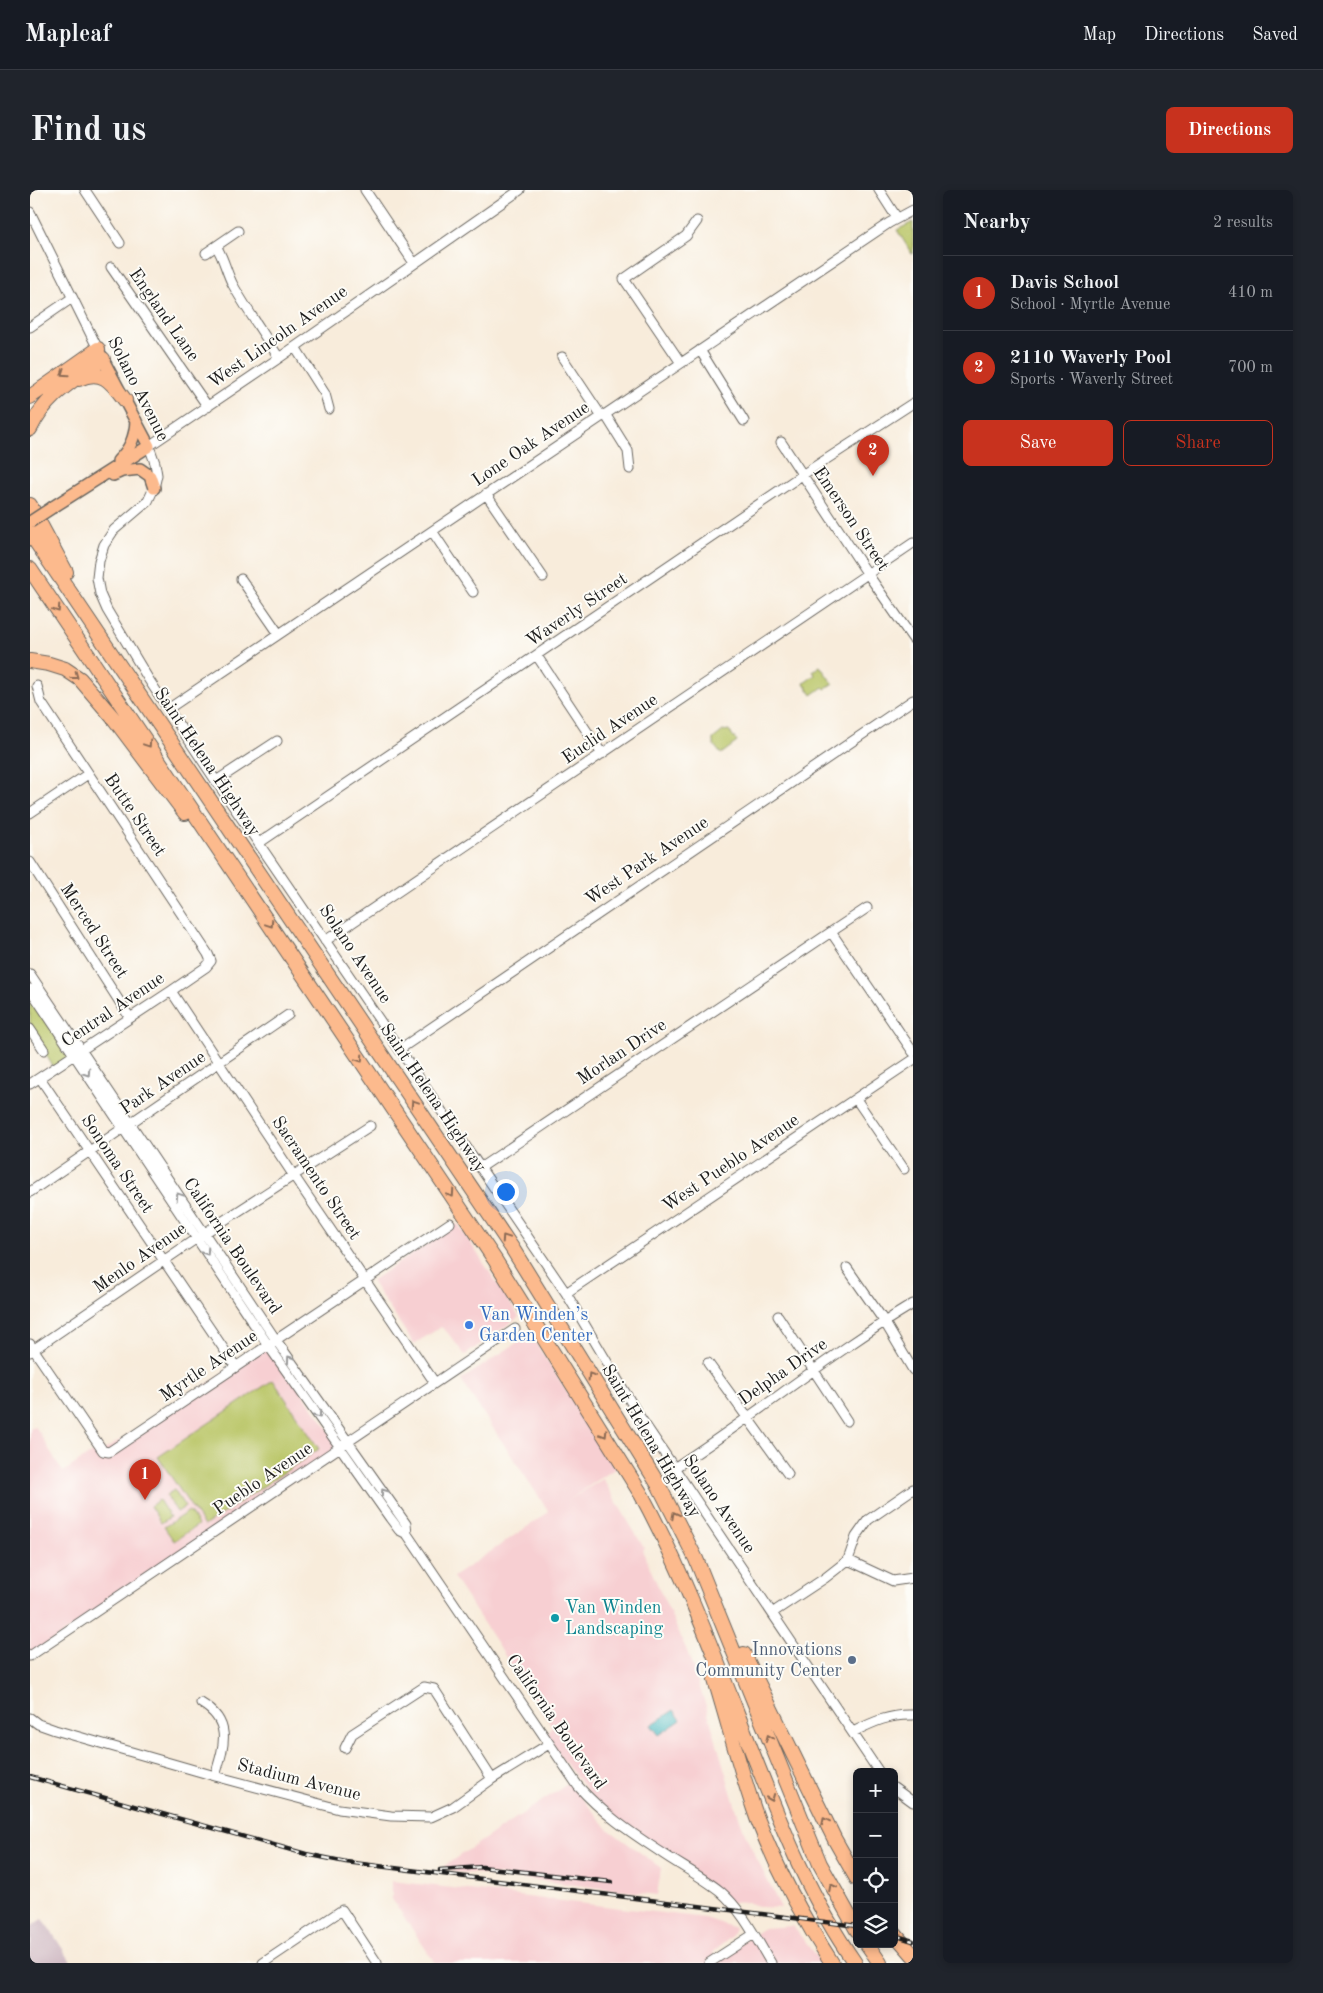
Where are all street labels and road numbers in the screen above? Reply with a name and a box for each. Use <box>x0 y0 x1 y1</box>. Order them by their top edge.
street label: England Lane <box>125 265 203 365</box>
street label: West Lincoln Avenue <box>205 282 351 392</box>
street label: Solano Avenue <box>104 334 172 444</box>
street label: Lone Oak Avenue <box>469 398 593 490</box>
street label: Emerson Street <box>810 464 892 574</box>
street label: Waverly Street <box>523 570 631 650</box>
street label: Saint Helena Highway <box>151 684 264 840</box>
street label: Euclid Avenue <box>559 690 661 768</box>
street label: Butte Street <box>101 770 169 860</box>
street label: West Park Avenue <box>582 813 712 909</box>
street label: Merced Street <box>57 880 131 982</box>
street label: Solano Avenue <box>315 901 395 1007</box>
street label: Central Avenue <box>58 969 168 1051</box>
street label: Morlan Drive <box>574 1016 670 1088</box>
street label: Saint Helena Highway <box>377 1020 490 1176</box>
street label: Park Avenue <box>117 1048 209 1118</box>
street label: Sonoma Street <box>77 1111 157 1217</box>
street label: West Pueblo Avenue <box>660 1111 802 1215</box>
street label: Sacramento Street <box>268 1113 364 1243</box>
street label: California Boulevard <box>180 1175 284 1317</box>
street label: Menlo Avenue <box>90 1219 190 1297</box>
street label: Myrtle Avenue <box>157 1327 261 1405</box>
street label: Delpha Drive <box>735 1335 831 1409</box>
street label: Saint Helena Highway <box>598 1361 704 1521</box>
street label: Pueblo Avenue <box>210 1439 316 1519</box>
street label: Solano Avenue <box>679 1451 759 1557</box>
street label: California Boulevard <box>503 1651 609 1793</box>
street label: Stadium Avenue <box>235 1756 363 1804</box>

